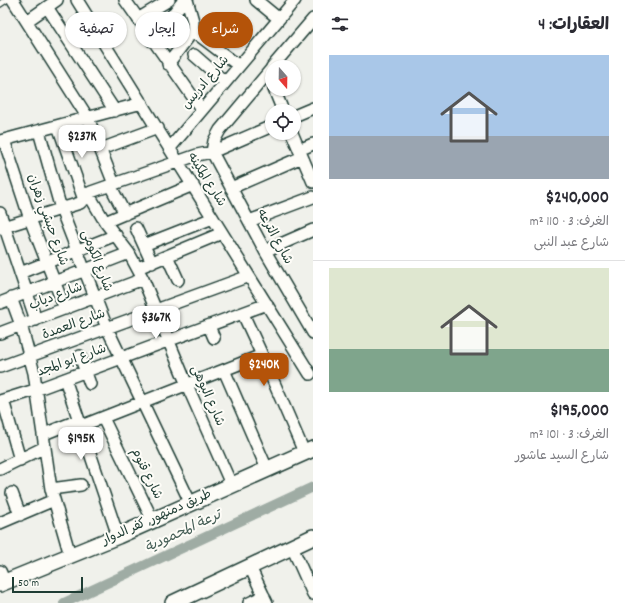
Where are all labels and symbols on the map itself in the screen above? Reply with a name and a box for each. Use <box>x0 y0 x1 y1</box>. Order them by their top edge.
street label: شارع ادريس <box>178 52 234 114</box>
north arrow <box>265 60 301 96</box>
pin: $237K <box>54 125 110 159</box>
street label: شارع المكينه <box>182 149 230 211</box>
street label: شارع حبشي زهران <box>22 172 72 268</box>
street label: شارع الترعه <box>251 206 297 268</box>
street label: شارع الكومى <box>75 227 117 295</box>
street label: شارع دياب <box>26 278 86 316</box>
street label: شارع العمدة <box>40 305 108 345</box>
pin: $367K <box>128 306 184 340</box>
street label: شارع ابو المجد <box>35 340 109 382</box>
pin: $240K <box>236 353 292 387</box>
street label: شارع البوهى <box>185 362 229 430</box>
pin: $195K <box>53 427 109 461</box>
street label: شارع قنوم <box>125 445 167 503</box>
street label: طريق دمنهور, كفر الدوار <box>98 485 215 551</box>
water label: ترعة المحمودية <box>142 504 227 558</box>
scale bar <box>12 575 83 594</box>

